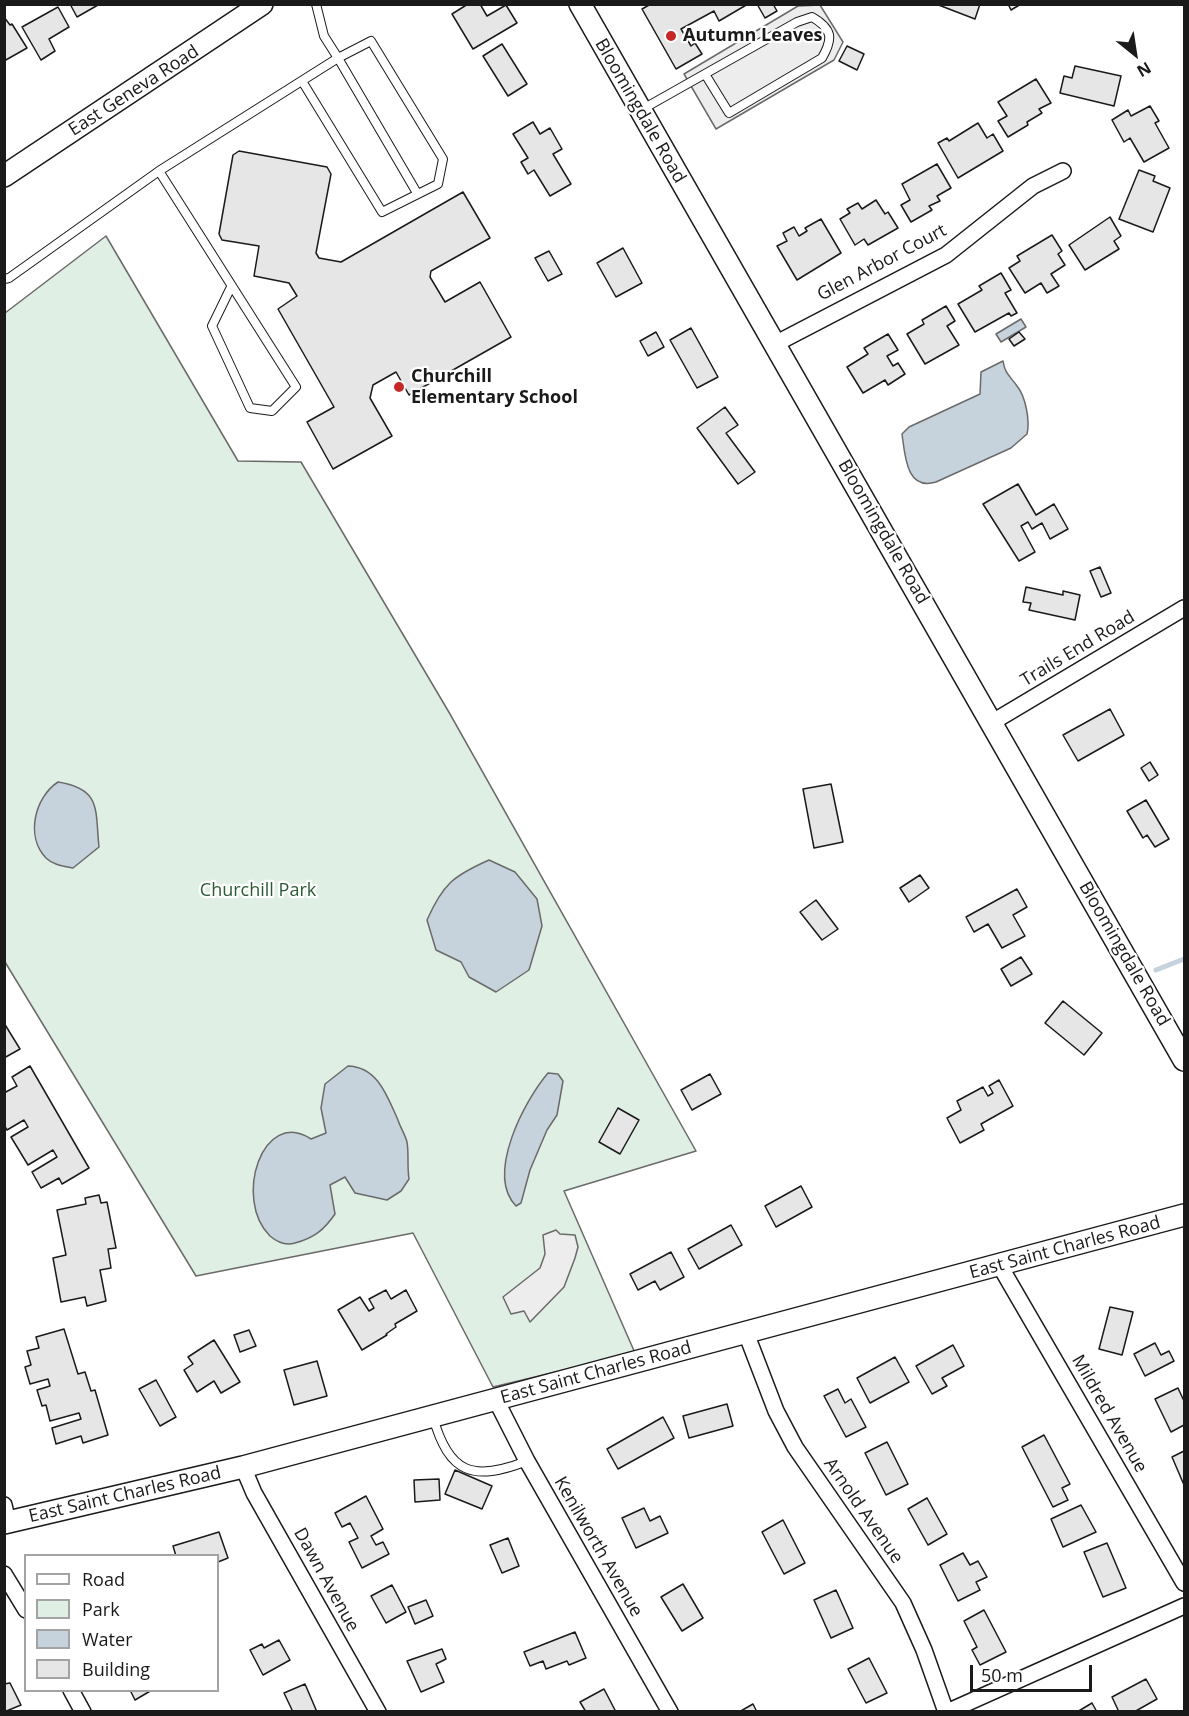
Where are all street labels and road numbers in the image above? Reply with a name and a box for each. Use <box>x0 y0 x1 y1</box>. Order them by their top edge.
street label: Bloomingdale Road <box>590 35 690 187</box>
street label: East Geneva Road <box>65 41 203 141</box>
street label: Glen Arbor Court <box>814 220 950 306</box>
street label: Bloomingdale Road <box>833 456 933 608</box>
street label: Trails End Road <box>1017 606 1139 692</box>
street label: Bloomingdale Road <box>1074 878 1174 1030</box>
street label: East Saint Charles Road <box>967 1212 1163 1284</box>
street label: East Saint Charles Road <box>498 1337 694 1409</box>
street label: Mildred Avenue <box>1067 1351 1151 1477</box>
street label: Arnold Avenue <box>819 1454 907 1568</box>
street label: East Saint Charles Road <box>27 1462 223 1528</box>
street label: Kenilworth Avenue <box>549 1473 647 1621</box>
street label: Dawn Avenue <box>289 1524 363 1636</box>

